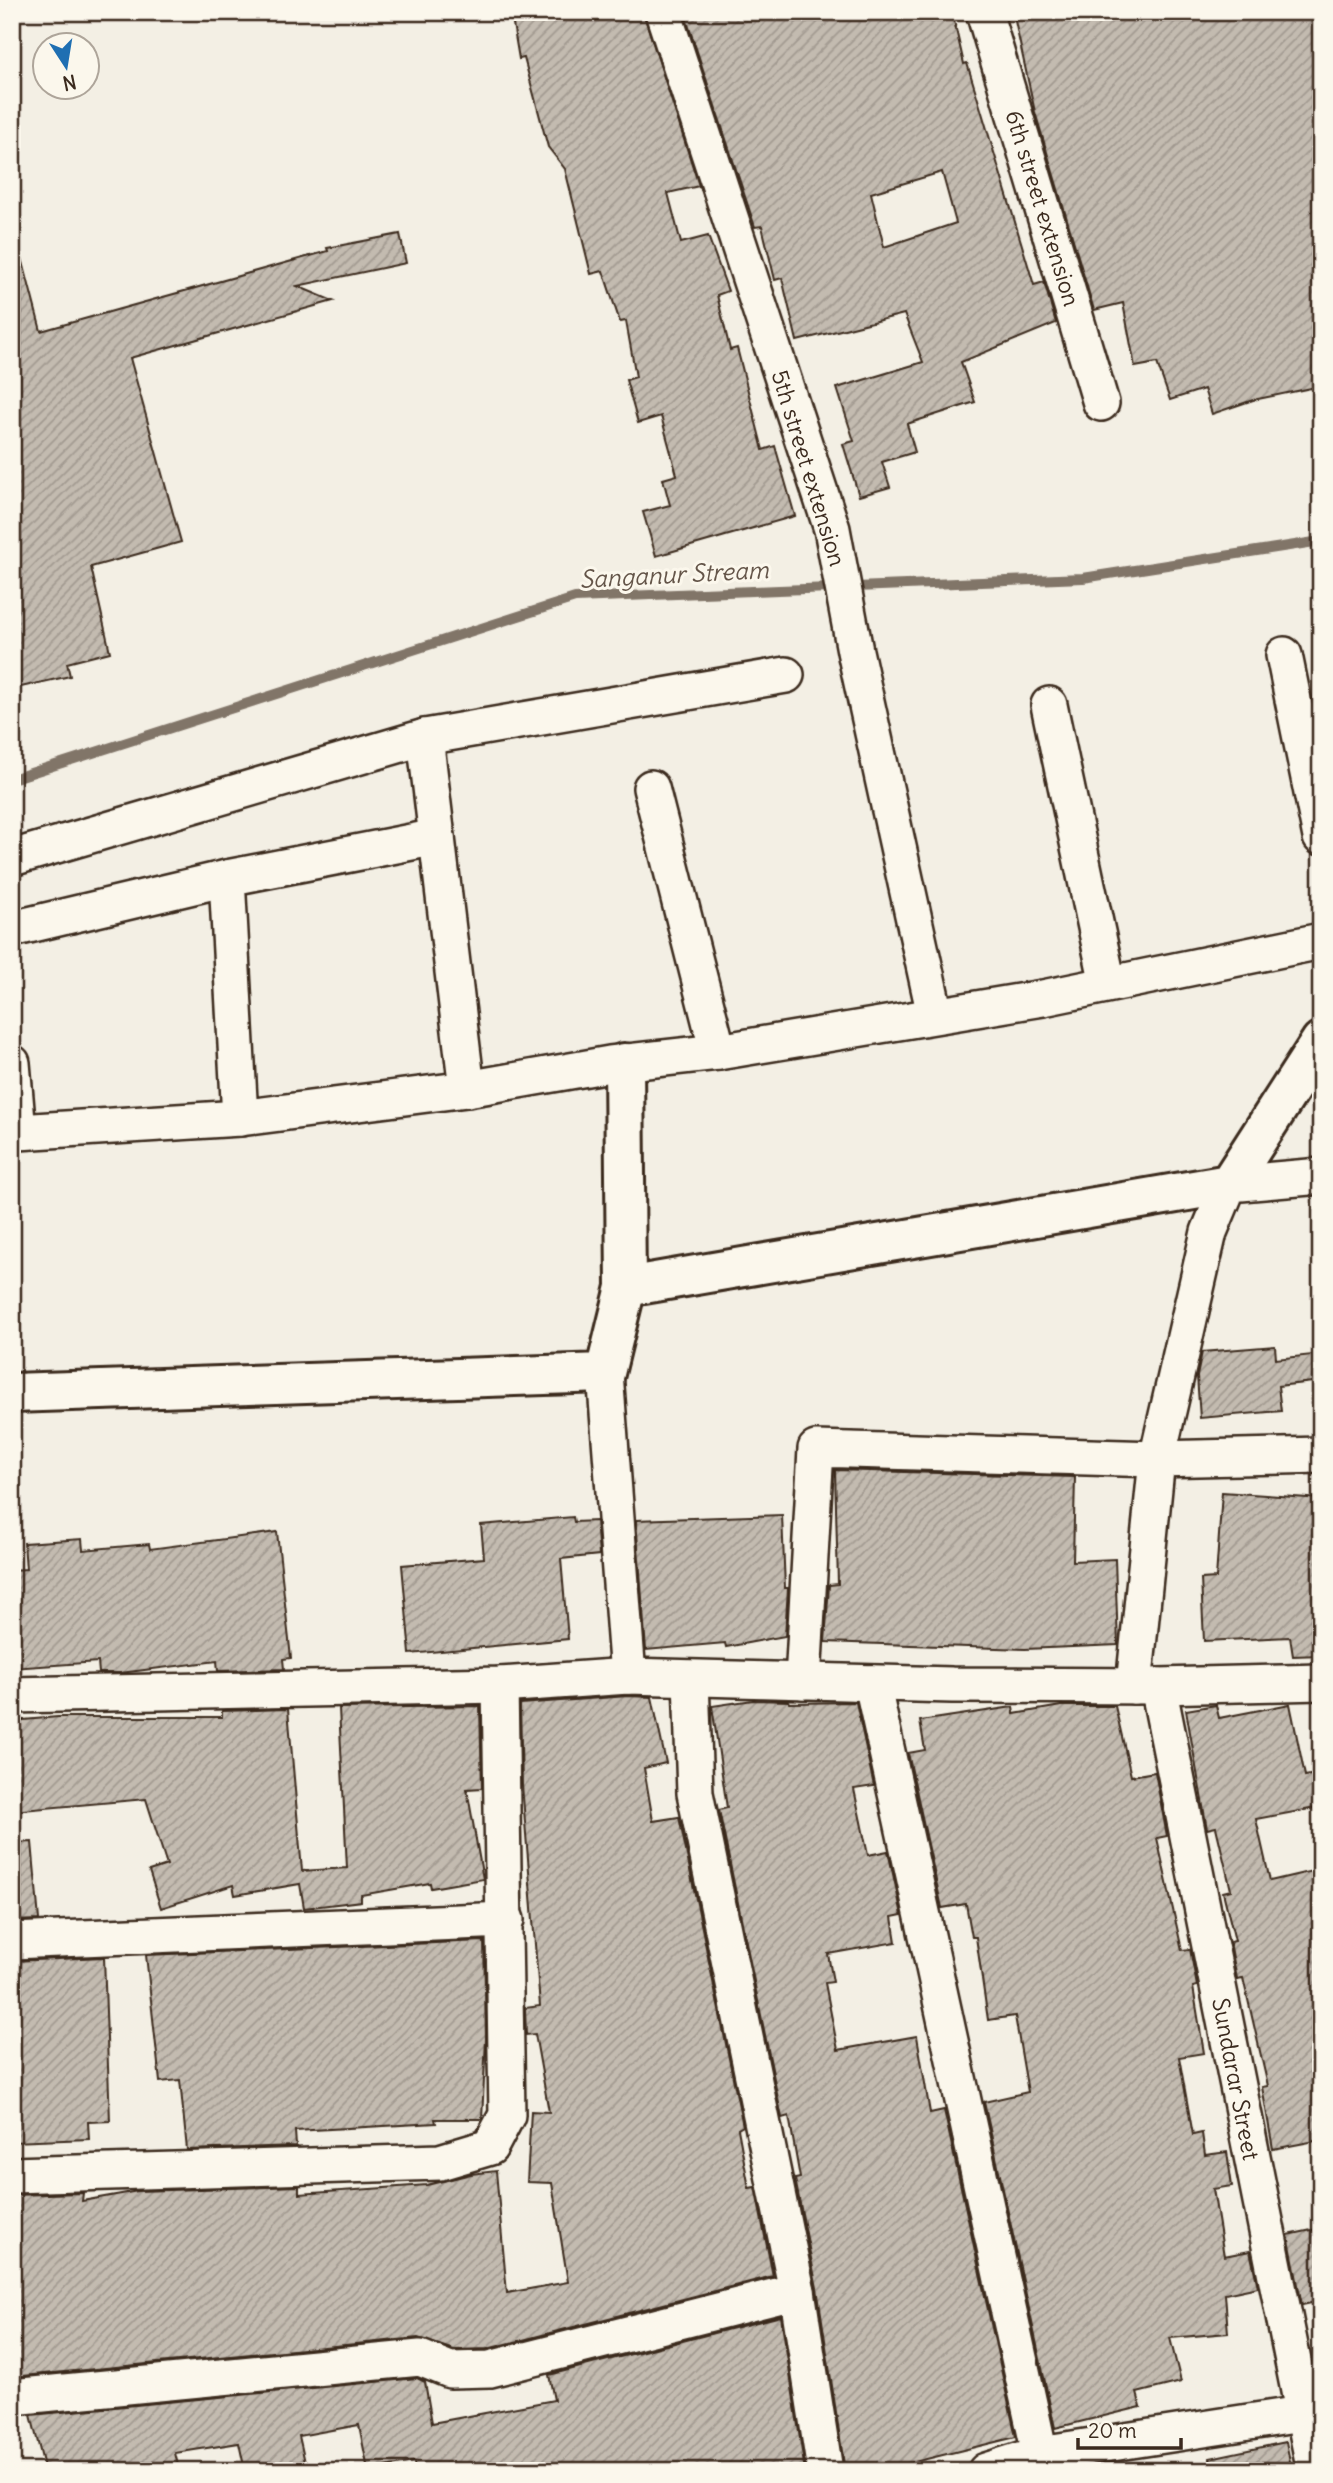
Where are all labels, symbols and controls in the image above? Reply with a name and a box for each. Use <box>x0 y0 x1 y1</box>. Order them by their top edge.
north arrow <box>32 32 102 102</box>
text: N <box>61 70 78 96</box>
street label: 6th street extension <box>999 106 1087 310</box>
street label: 5th street extension <box>765 366 853 570</box>
water label: Sanganur Stream <box>579 554 770 594</box>
street label: Sundarar Street <box>1206 1995 1266 2163</box>
scale bar <box>1078 2406 1181 2450</box>
text: 20 m <box>1088 2417 1137 2444</box>

